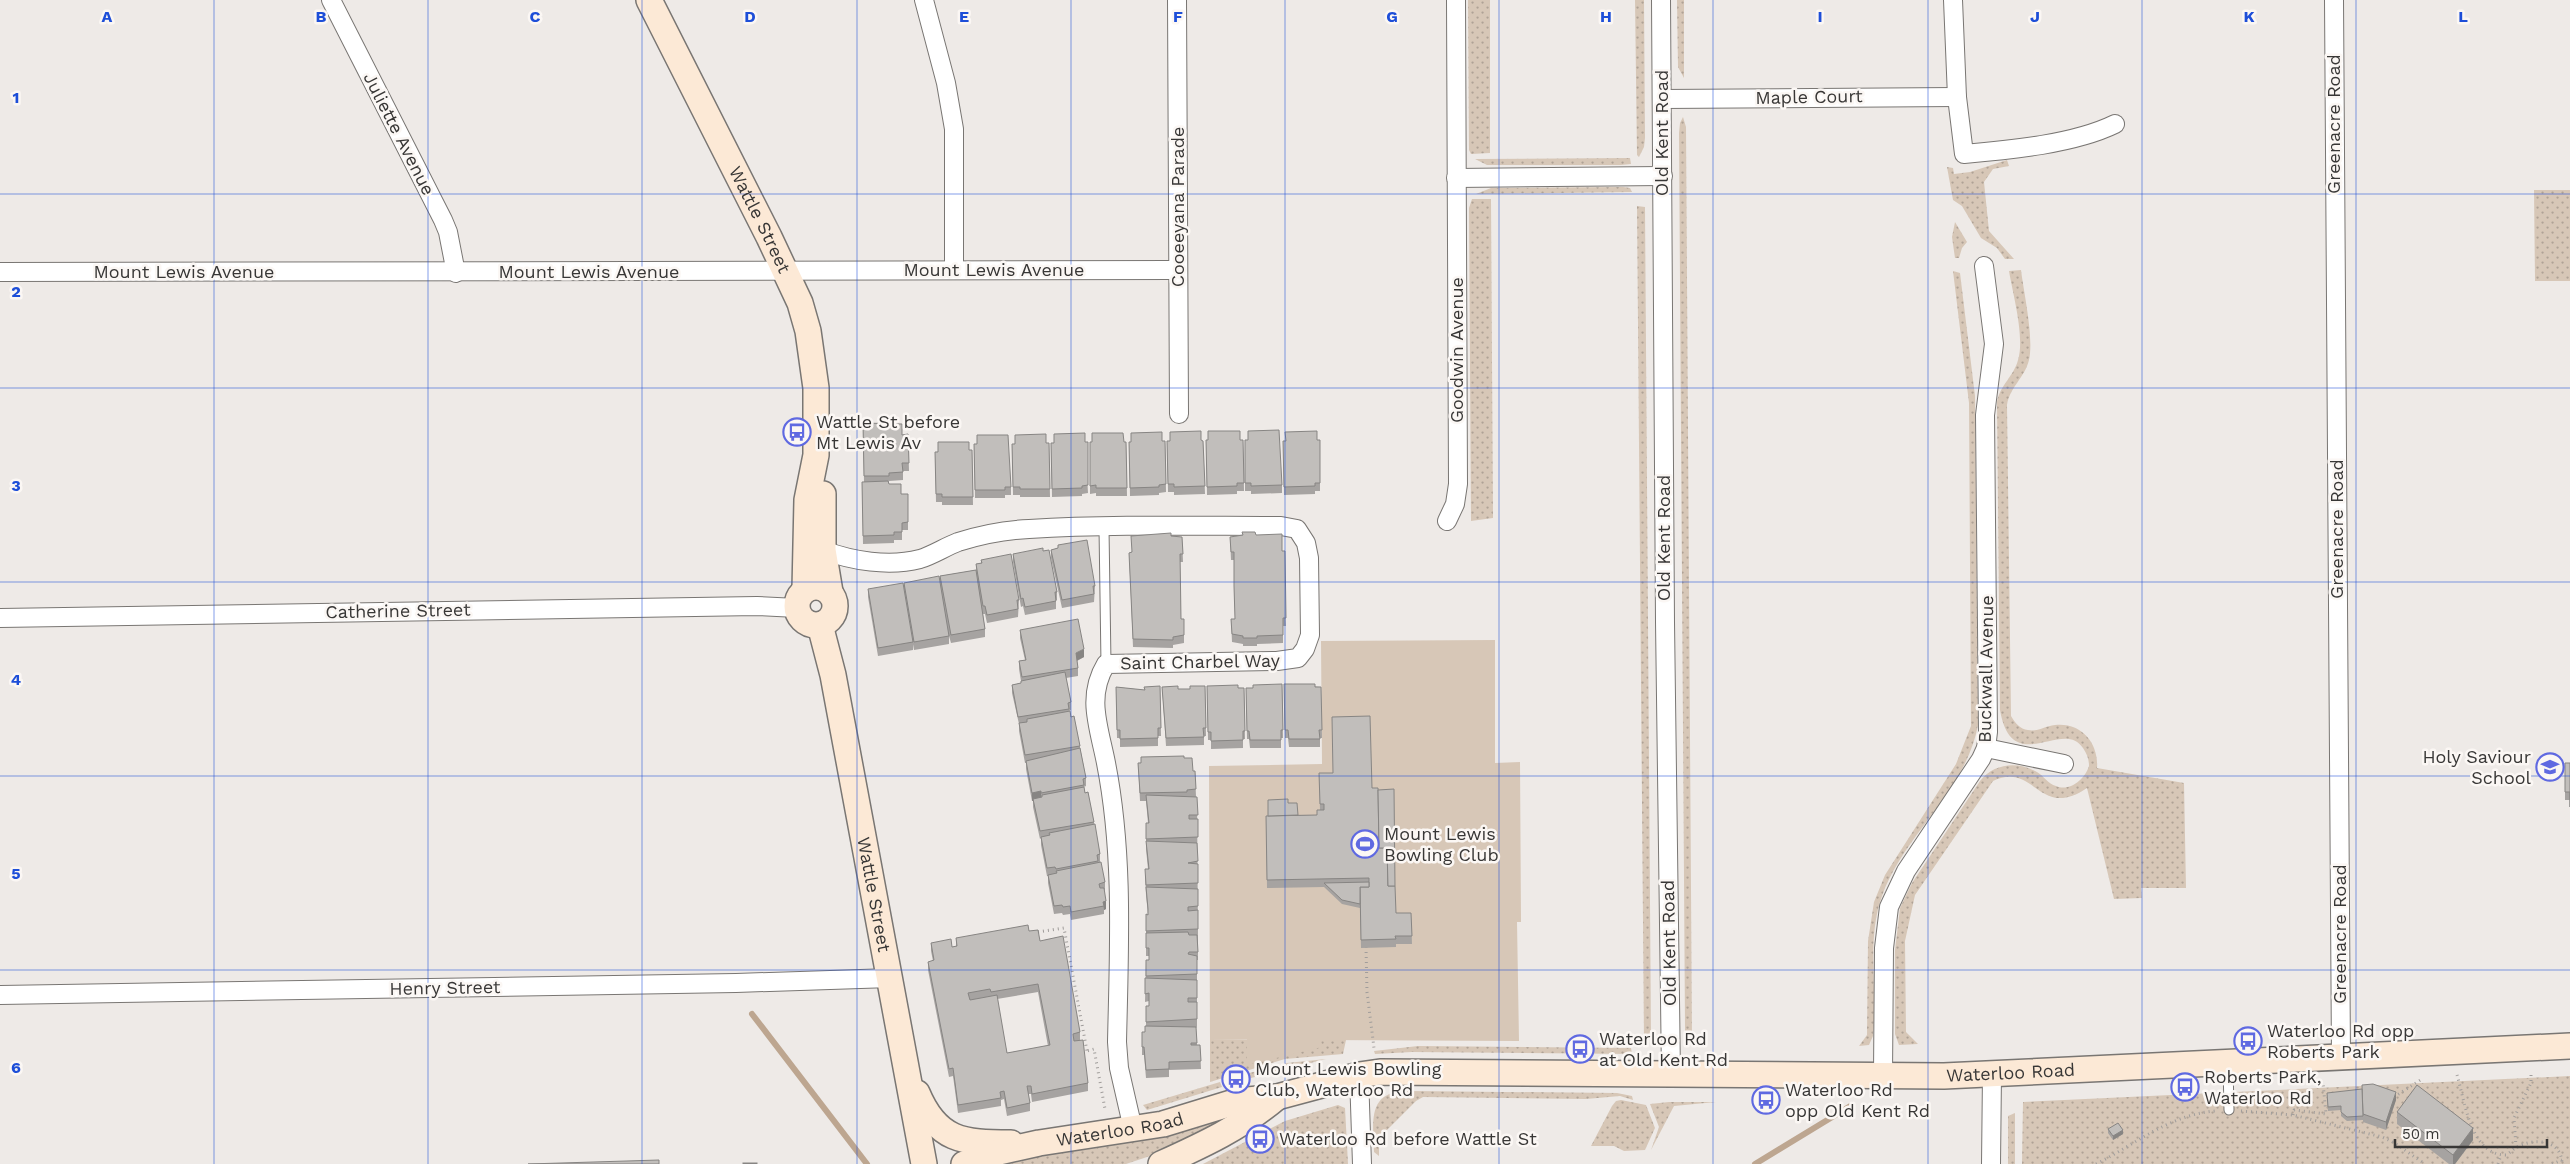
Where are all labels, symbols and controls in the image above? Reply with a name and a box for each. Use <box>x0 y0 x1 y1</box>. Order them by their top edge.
text: A <box>102 7 113 26</box>
text: B <box>316 7 327 26</box>
text: C <box>530 7 541 26</box>
text: D <box>744 7 756 26</box>
text: E <box>959 7 969 26</box>
text: F <box>1173 7 1183 26</box>
text: G <box>1386 7 1398 26</box>
text: H <box>1600 7 1612 26</box>
text: I <box>1817 7 1823 26</box>
text: J <box>2030 7 2040 26</box>
text: K <box>2243 7 2255 26</box>
text: L <box>2458 7 2468 26</box>
street label: Greenacre Road <box>2323 54 2344 194</box>
street label: Juliette Avenue <box>359 69 439 199</box>
street label: Old Kent Road <box>1651 70 1672 196</box>
street label: Maple Court <box>1755 85 1863 108</box>
text: 1 <box>13 88 19 107</box>
street label: Cooeeyana Parade <box>1167 127 1188 287</box>
street label: Wattle Street <box>725 162 796 277</box>
street label: Mount Lewis Avenue <box>904 259 1084 280</box>
street label: Mount Lewis Avenue <box>94 261 274 282</box>
street label: Mount Lewis Avenue <box>499 261 679 282</box>
street label: Goodwin Avenue <box>1446 277 1467 423</box>
text: 2 <box>11 282 21 301</box>
place label: Wattle St before Mt Lewis Av <box>816 411 960 453</box>
bus stop icon: Wattle St before Mt Lewis Av <box>782 417 812 447</box>
street label: Greenacre Road <box>2326 459 2347 599</box>
street label: Old Kent Road <box>1653 475 1674 601</box>
text: 3 <box>11 476 21 495</box>
street label: Buckwall Avenue <box>1974 595 1997 743</box>
street label: Catherine Street <box>325 599 471 622</box>
street label: Saint Charbel Way <box>1120 650 1281 673</box>
text: 4 <box>11 670 21 689</box>
place label: Holy Saviour School <box>2422 746 2531 788</box>
school or university icon: Holy Saviour School <box>2535 752 2565 782</box>
place label: Mount Lewis Bowling Club <box>1384 823 1499 865</box>
sports icon: Mount Lewis Bowling Club <box>1350 829 1380 859</box>
street label: Wattle Street <box>853 835 895 954</box>
text: 5 <box>11 864 21 883</box>
street label: Greenacre Road <box>2329 864 2350 1004</box>
street label: Old Kent Road <box>1657 880 1680 1006</box>
street label: Henry Street <box>389 976 501 999</box>
place label: Waterloo Rd opp Roberts Park <box>2267 1020 2414 1062</box>
bus stop icon: Waterloo Rd opp Roberts Park <box>2233 1026 2263 1056</box>
place label: Waterloo Rd at Old Kent Rd <box>1599 1028 1728 1070</box>
bus stop icon: Waterloo Rd at Old Kent Rd <box>1565 1034 1595 1064</box>
text: 6 <box>11 1058 21 1077</box>
place label: Mount Lewis Bowling Club, Waterloo Rd <box>1255 1058 1442 1100</box>
street label: Waterloo Road <box>1946 1059 2076 1086</box>
bus stop icon: Mount Lewis Bowling Club, Waterloo Rd <box>1221 1064 1251 1094</box>
place label: Roberts Park, Waterloo Rd <box>2204 1066 2322 1108</box>
bus stop icon: Roberts Park, Waterloo Rd <box>2170 1072 2200 1102</box>
place label: Waterloo Rd opp Old Kent Rd <box>1785 1079 1930 1121</box>
bus stop icon: Waterloo Rd opp Old Kent Rd <box>1751 1085 1781 1115</box>
street label: Waterloo Road <box>1055 1107 1186 1150</box>
scale bar <box>2395 1116 2548 1148</box>
bus stop icon: Waterloo Rd before Wattle St <box>1245 1124 1275 1154</box>
text: 50 m <box>2402 1125 2439 1143</box>
place label: Waterloo Rd before Wattle St <box>1279 1128 1537 1149</box>

